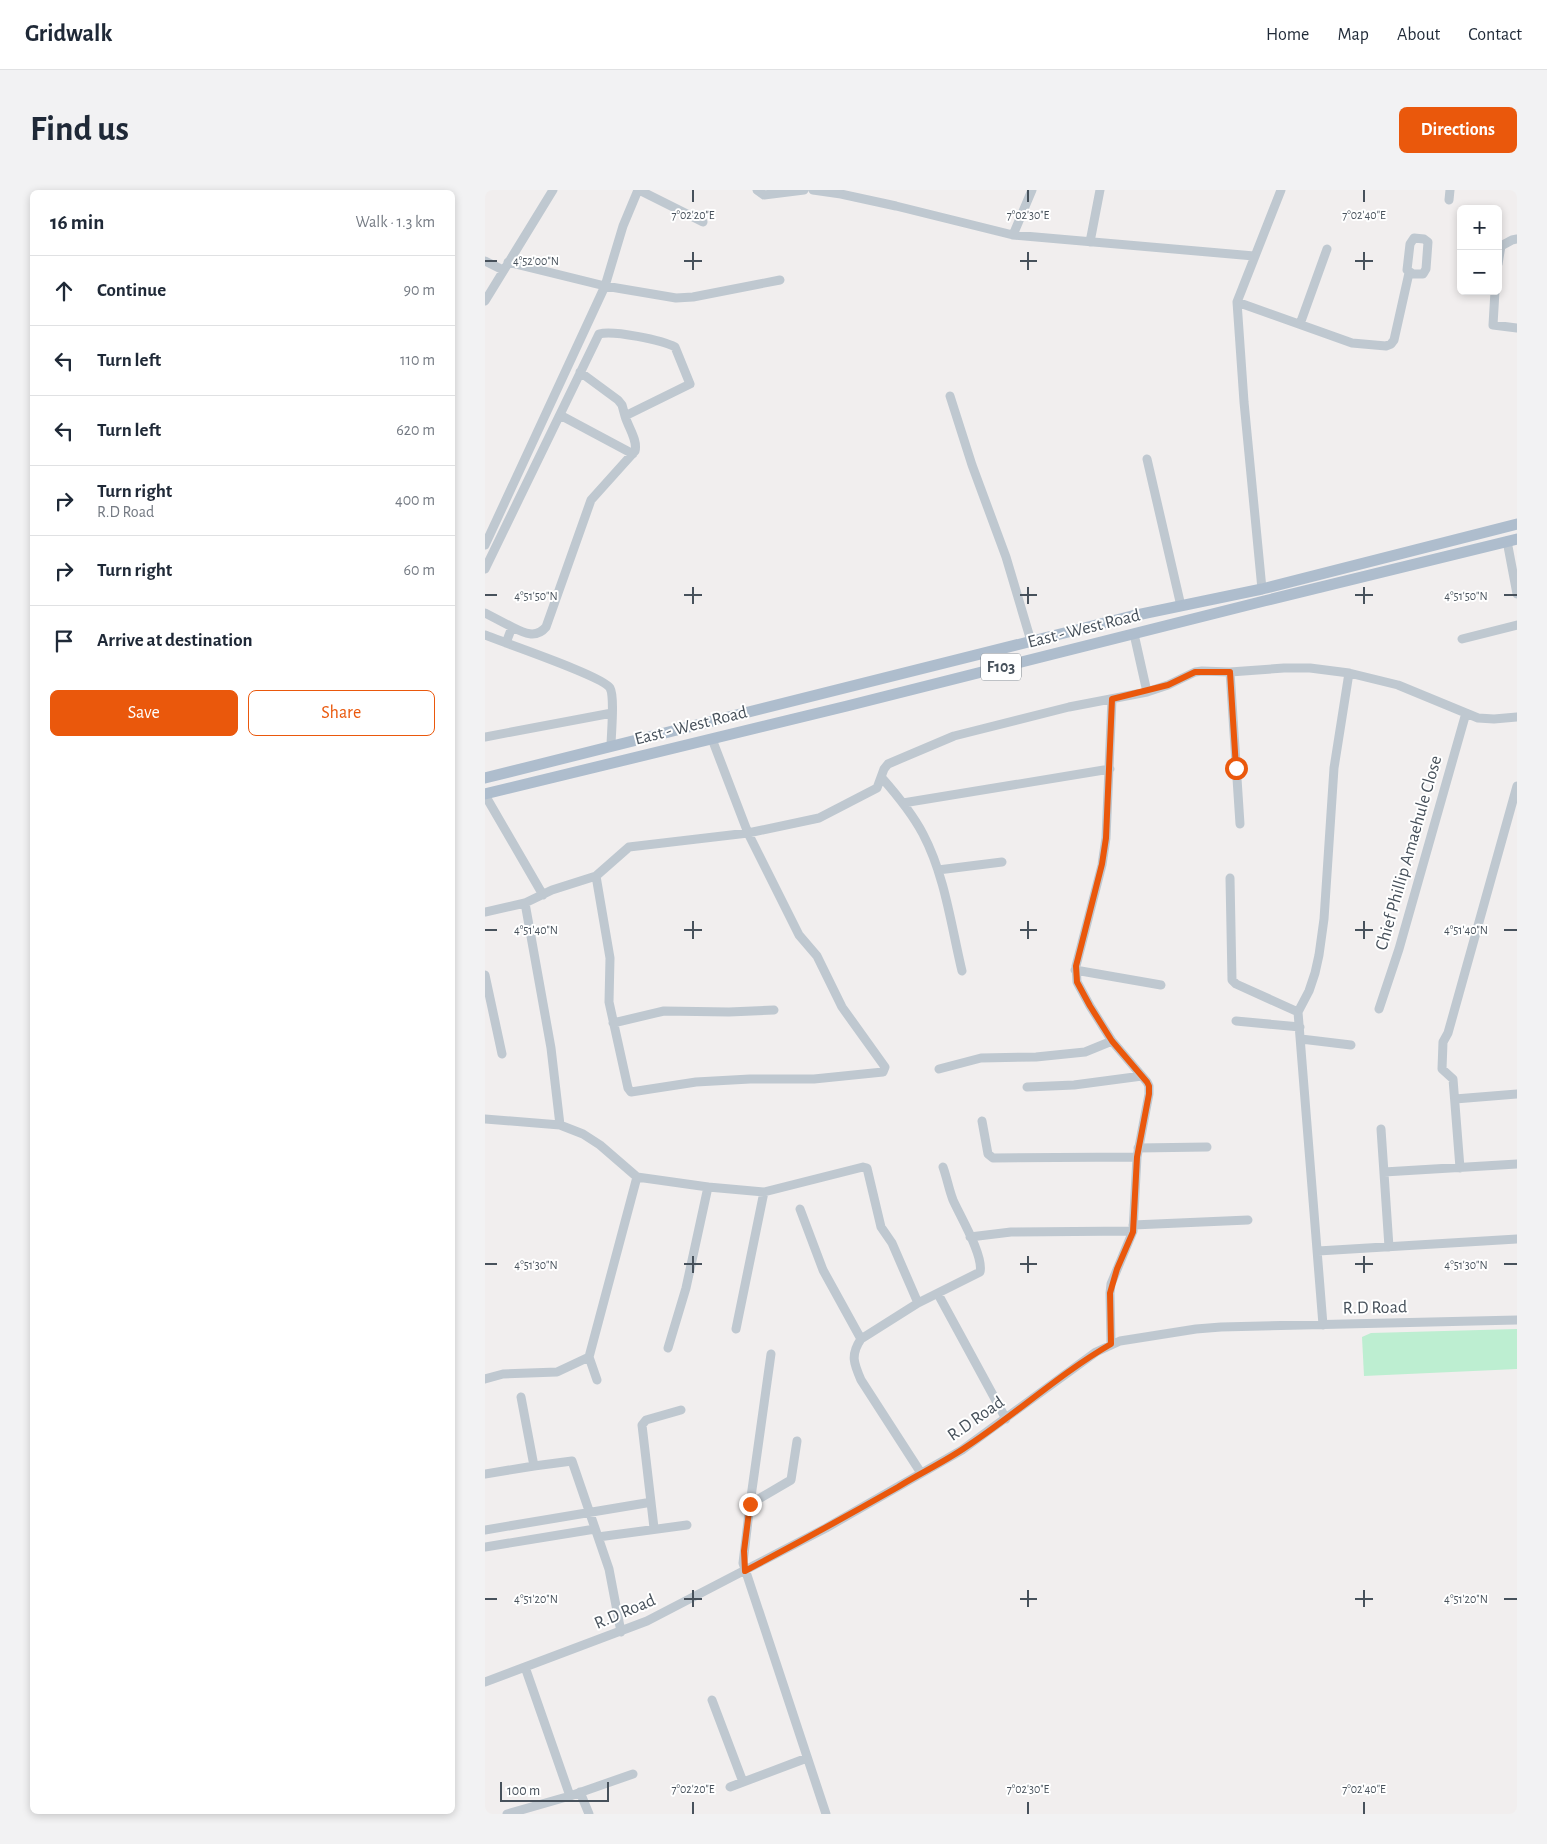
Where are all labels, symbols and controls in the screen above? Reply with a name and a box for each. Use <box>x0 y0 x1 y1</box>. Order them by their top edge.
text: Gridwalk <box>25 22 112 46</box>
text: Home <box>1266 26 1309 44</box>
text: Map <box>1337 26 1369 44</box>
text: About <box>1397 26 1440 44</box>
text: Contact <box>1468 26 1522 44</box>
button: Directions <box>1399 107 1517 153</box>
text: Find us <box>30 112 129 147</box>
map controls <box>1457 205 1502 295</box>
button: + <box>1457 205 1502 250</box>
text: 7°02'20"E <box>671 209 715 221</box>
text: 7°02'30"E <box>1007 209 1050 221</box>
text: 7°02'40"E <box>1342 209 1386 221</box>
text: 16 min <box>50 212 104 233</box>
text: Walk · 1.3 km <box>355 214 435 230</box>
button: − <box>1457 250 1502 295</box>
text: 4°52'00"N <box>513 255 559 267</box>
icon: ahead <box>50 277 78 305</box>
text: Continue <box>97 281 166 300</box>
text: 90 m <box>404 282 435 298</box>
icon: left <box>50 347 78 375</box>
text: Turn left <box>97 351 161 370</box>
text: 110 m <box>400 352 435 368</box>
icon: left <box>50 417 78 445</box>
text: Turn left <box>97 421 161 440</box>
text: 620 m <box>396 422 435 438</box>
text: Turn right <box>97 482 172 501</box>
icon: right <box>50 487 78 515</box>
text: 400 m <box>395 492 435 508</box>
text: R.D Road <box>97 504 154 520</box>
icon: right <box>50 557 78 585</box>
text: Turn right <box>97 561 172 580</box>
text: 60 m <box>404 562 435 578</box>
text: 4°51'50"N <box>514 590 558 602</box>
text: 4°51'50"N <box>1444 590 1488 602</box>
street label: East - West Road <box>1026 606 1142 652</box>
icon: arrive <box>50 627 78 655</box>
text: Arrive at destination <box>97 631 253 650</box>
road number: F103 <box>981 654 1021 681</box>
button: Save <box>50 690 238 736</box>
button: Share <box>248 690 435 736</box>
street label: East - West Road <box>633 703 749 749</box>
street label: Chief Phillip Amaehule Close <box>1373 754 1445 952</box>
route start <box>1225 757 1248 780</box>
text: 4°51'40"N <box>514 924 558 936</box>
text: 4°51'40"N <box>1444 924 1488 936</box>
text: 4°51'30"N <box>514 1259 558 1271</box>
text: 4°51'30"N <box>1444 1259 1488 1271</box>
street label: R.D Road <box>1343 1298 1407 1318</box>
street label: R.D Road <box>944 1393 1008 1445</box>
route end <box>739 1493 762 1516</box>
street label: R.D Road <box>592 1591 658 1633</box>
text: 4°51'20"N <box>514 1593 558 1605</box>
text: 4°51'20"N <box>1444 1593 1488 1605</box>
scale bar <box>500 1779 609 1802</box>
text: 7°02'20"E <box>671 1783 715 1795</box>
text: 7°02'30"E <box>1007 1783 1050 1795</box>
text: 7°02'40"E <box>1342 1783 1386 1795</box>
text: 100 m <box>507 1784 540 1798</box>

